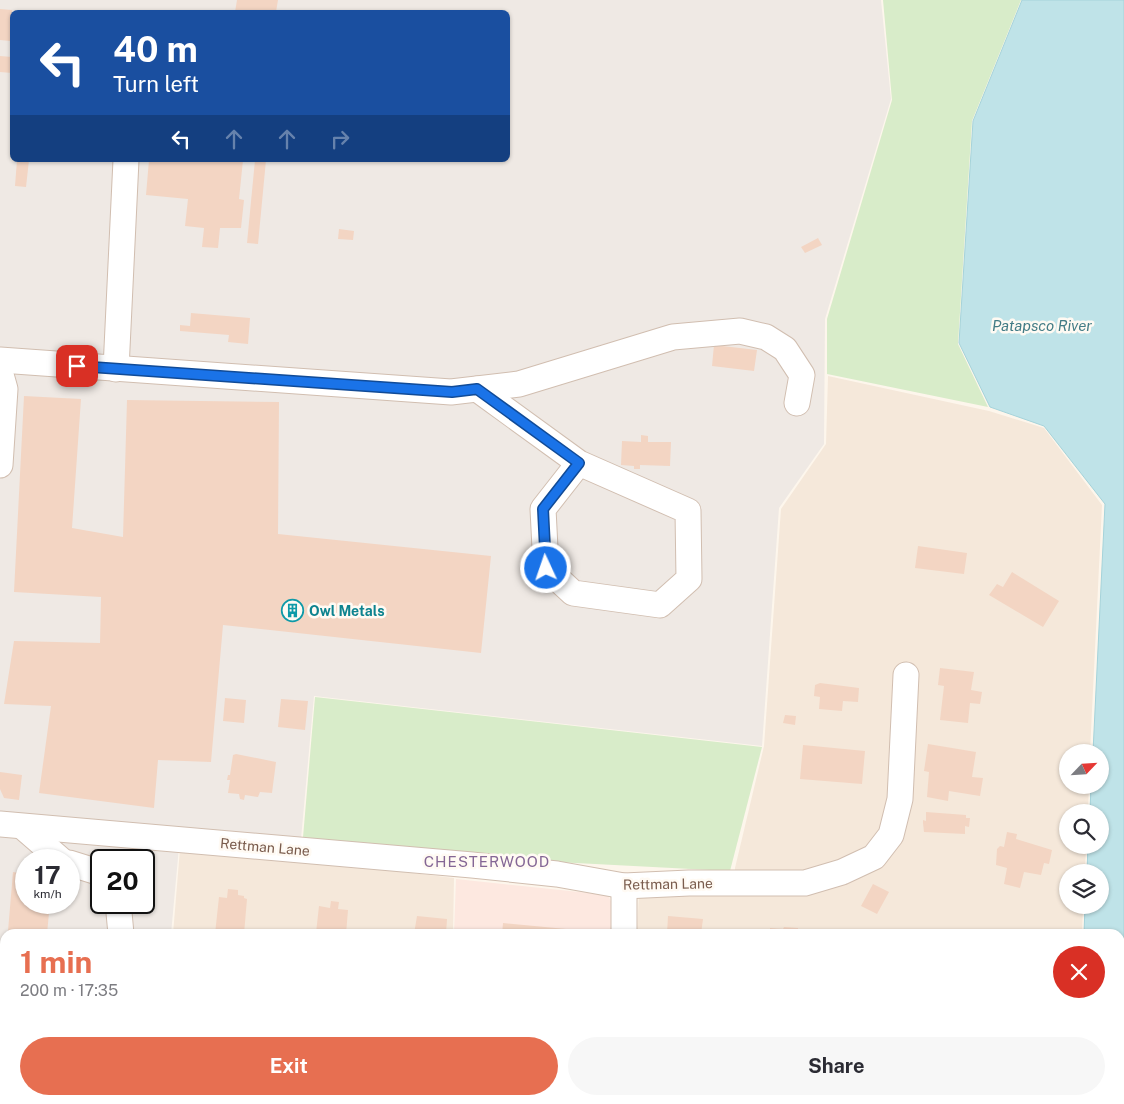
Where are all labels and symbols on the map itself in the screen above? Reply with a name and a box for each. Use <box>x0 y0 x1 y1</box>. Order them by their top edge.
water label: Patapsco River <box>992 317 1092 334</box>
pin <box>56 345 98 387</box>
position arrow <box>519 541 571 593</box>
building icon: Owl Metals <box>281 599 305 623</box>
place label: Owl Metals <box>309 603 385 619</box>
north arrow <box>1059 744 1109 794</box>
street label: Rettman Lane <box>219 835 311 859</box>
speed limit sign: 20 <box>90 849 155 914</box>
district label: CHESTERWOOD <box>424 853 550 870</box>
street label: Rettman Lane <box>623 875 713 893</box>

